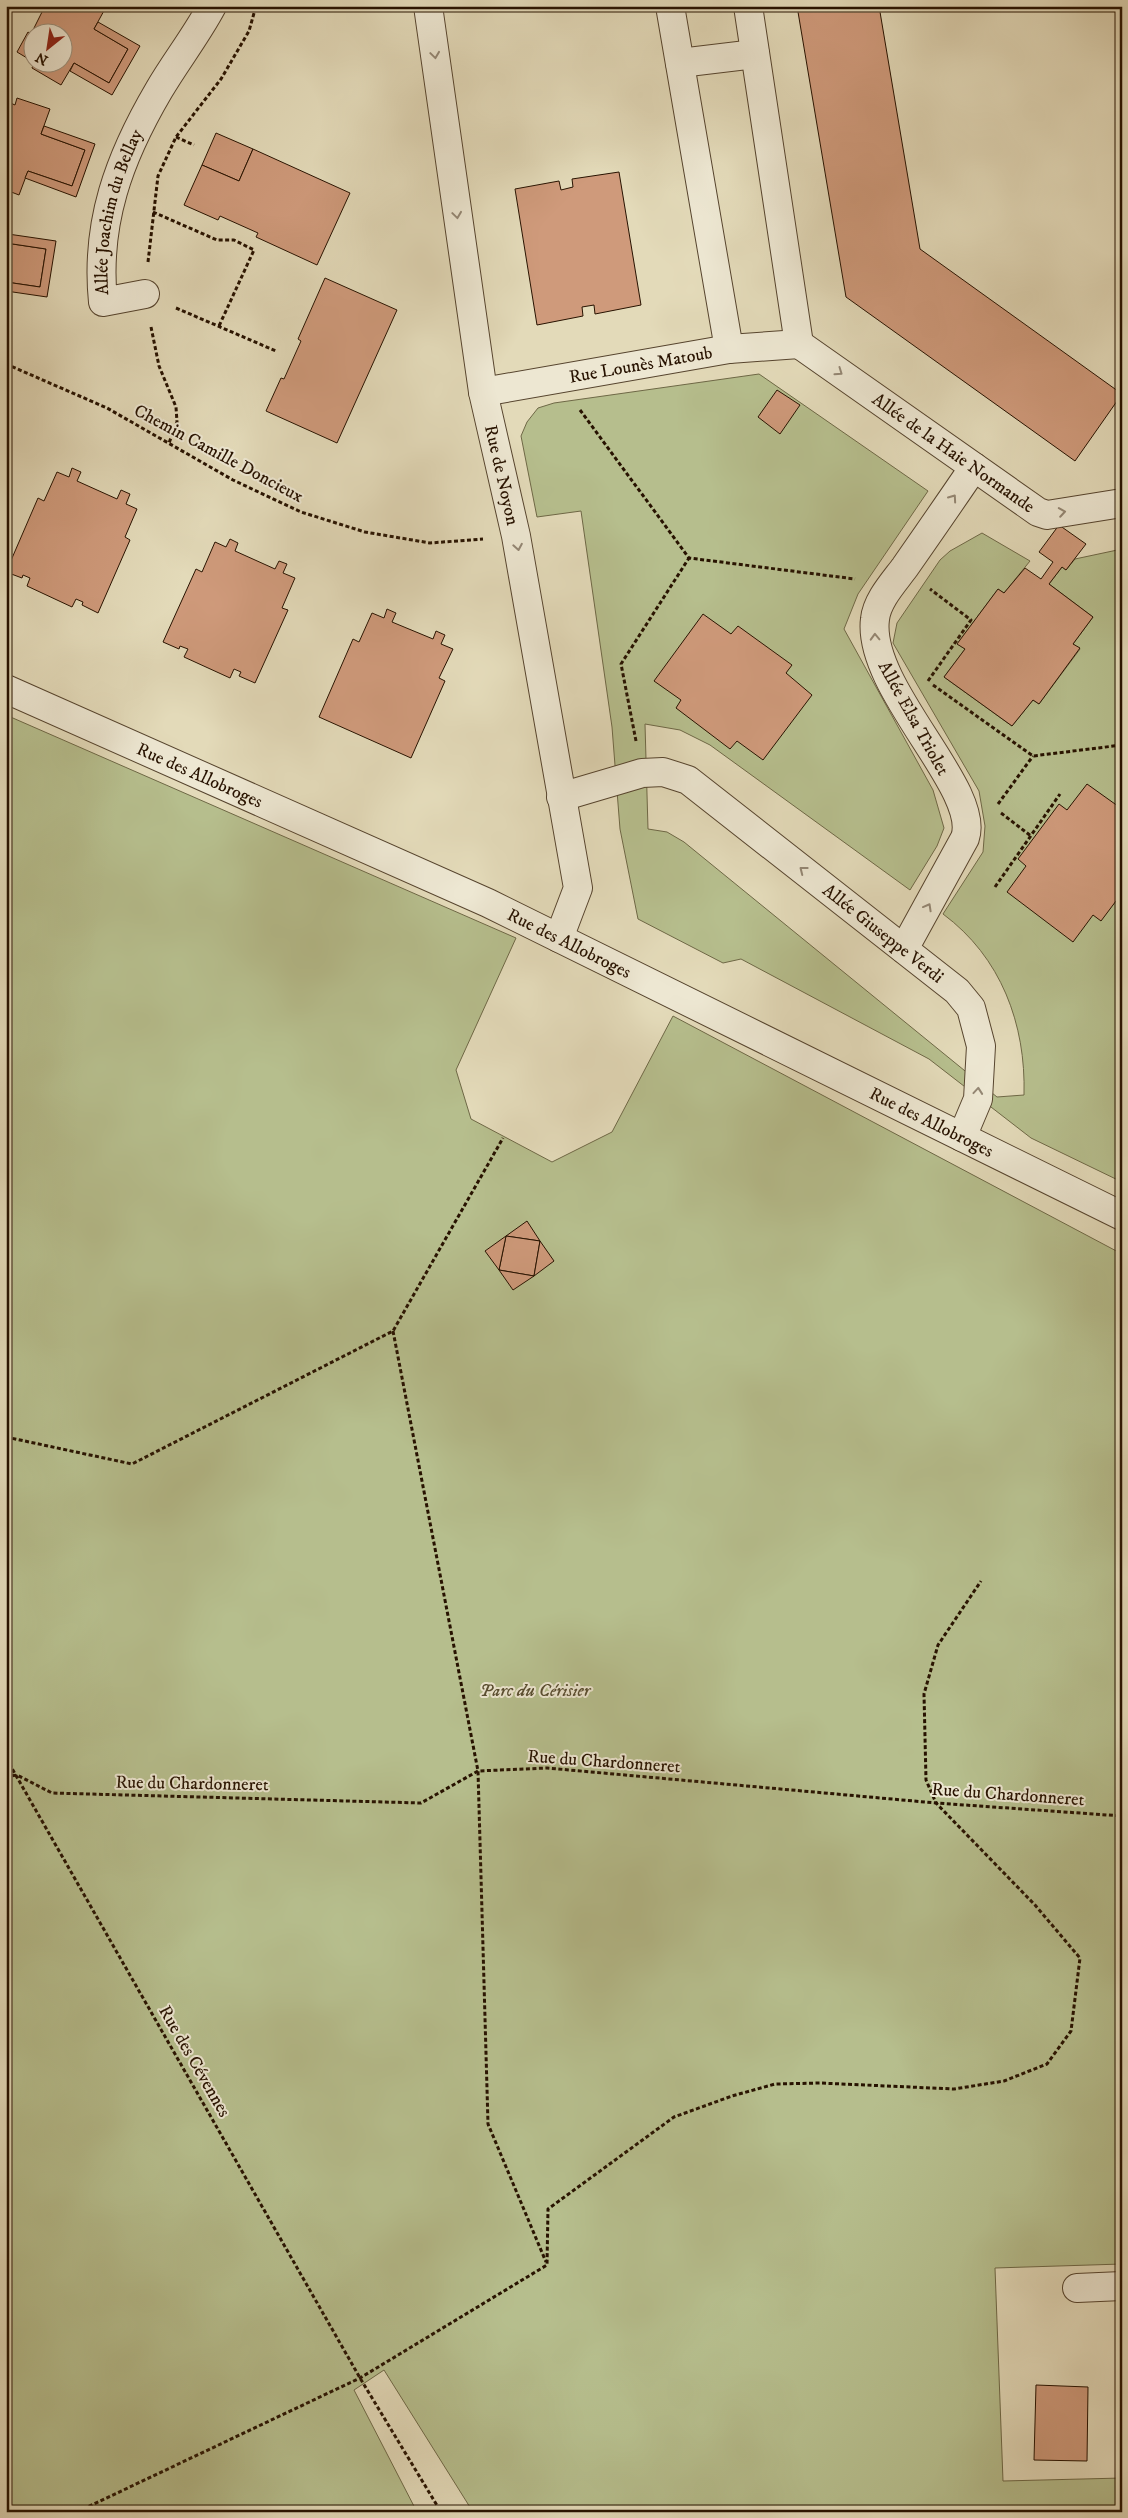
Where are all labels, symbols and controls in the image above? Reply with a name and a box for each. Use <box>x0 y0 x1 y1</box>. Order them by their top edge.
north arrow <box>22 22 72 72</box>
text: N <box>32 47 51 69</box>
one-way arrow <box>429 50 439 59</box>
street label: Allée Joachim du Bellay <box>91 125 148 296</box>
one-way arrow <box>452 211 462 220</box>
street label: Rue Lounès Matoub <box>568 342 714 389</box>
one-way arrow <box>833 366 843 375</box>
street label: Allée de la Haie Normande <box>867 389 1039 518</box>
street label: Chemin Camille Doncieux <box>130 400 307 508</box>
street label: Rue de Noyon <box>479 423 523 528</box>
one-way arrow <box>947 495 956 504</box>
one-way arrow <box>1057 508 1066 518</box>
one-way arrow <box>513 543 523 551</box>
one-way arrow <box>870 633 880 641</box>
street label: Allée Elsa Triolet <box>873 658 954 780</box>
street label: Rue des Allobroges <box>133 738 266 813</box>
one-way arrow <box>800 868 809 876</box>
street label: Allée Giuseppe Verdi <box>818 880 948 988</box>
one-way arrow <box>921 903 931 912</box>
street label: Rue des Allobroges <box>503 904 634 984</box>
street label: Rue des Allobroges <box>866 1083 997 1163</box>
one-way arrow <box>972 1087 983 1095</box>
park label: Parc du Cérisier <box>480 1680 592 1702</box>
street label: Rue du Chardonneret <box>527 1746 681 1778</box>
street label: Rue du Chardonneret <box>115 1772 269 1796</box>
street label: Rue du Chardonneret <box>931 1779 1085 1811</box>
street label: Rue des Cévennes <box>153 2002 235 2121</box>

